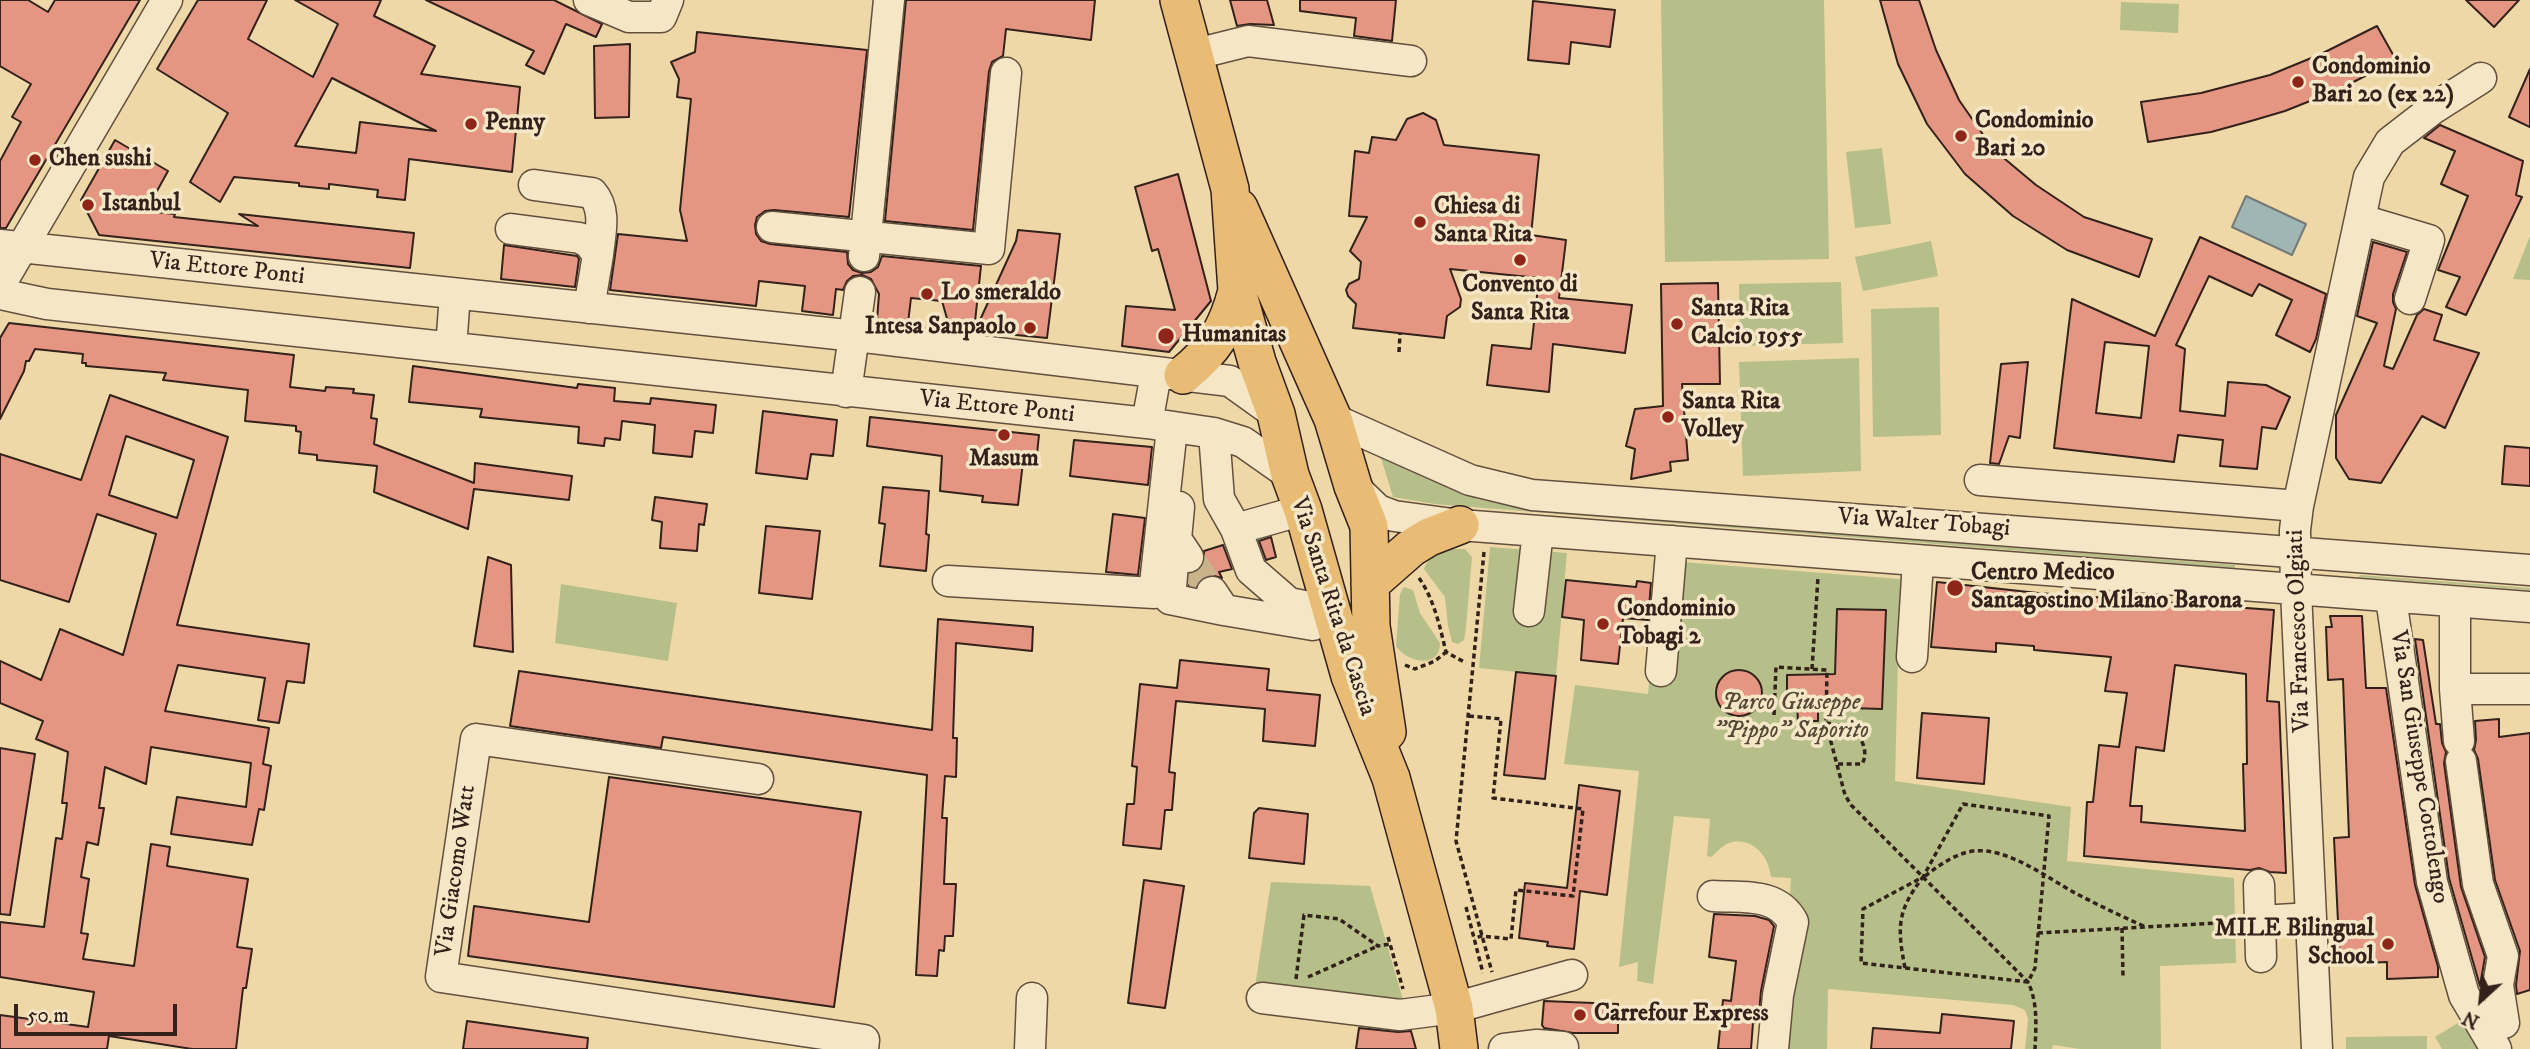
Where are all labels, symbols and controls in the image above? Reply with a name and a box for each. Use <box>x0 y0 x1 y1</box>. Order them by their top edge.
place label: Condominio Bari 20 (ex 22) <box>2312 54 2454 110</box>
marker: Condominio Bari 20 (ex 22) <box>2290 74 2306 90</box>
place label: Condominio Bari 20 <box>1975 108 2093 164</box>
place label: Penny <box>485 110 545 138</box>
marker: Penny <box>463 116 479 132</box>
marker: Condominio Bari 20 <box>1953 128 1969 144</box>
place label: Chen sushi <box>49 146 151 174</box>
marker: Chen sushi <box>27 152 43 168</box>
place label: Istanbul <box>102 191 180 219</box>
place label: Chiesa di Santa Rita <box>1434 194 1532 250</box>
marker: Istanbul <box>80 197 96 213</box>
marker: Chiesa di Santa Rita <box>1412 214 1428 230</box>
street label: Via Ettore Ponti <box>148 248 306 292</box>
marker: Convento di Santa Rita <box>1512 252 1528 268</box>
place label: Convento di Santa Rita <box>1462 272 1578 328</box>
place label: Lo smeraldo <box>941 280 1061 308</box>
marker: Lo smeraldo <box>919 286 935 302</box>
place label: Santa Rita Calcio 1955 <box>1691 296 1802 352</box>
place label: Intesa Sanpaolo <box>865 314 1016 342</box>
marker: Santa Rita Calcio 1955 <box>1669 316 1685 332</box>
marker: Intesa Sanpaolo <box>1022 320 1038 336</box>
place label: Humanitas <box>1182 322 1286 350</box>
marker: Humanitas <box>1156 326 1176 346</box>
street label: Via Ettore Ponti <box>918 386 1076 430</box>
place label: Santa Rita Volley <box>1682 389 1780 445</box>
marker: Santa Rita Volley <box>1660 409 1676 425</box>
marker: Masum <box>996 427 1012 443</box>
place label: Masum <box>969 446 1039 474</box>
street label: Via Santa Rita da Cascia <box>1283 494 1381 720</box>
street label: Via Walter Tobagi <box>1837 504 2011 544</box>
street label: Via Francesco Olgiati <box>2282 529 2318 733</box>
place label: Centro Medico Santagostino Milano Barona <box>1971 560 2242 616</box>
marker: Centro Medico Santagostino Milano Barona <box>1945 578 1965 598</box>
place label: Condominio Tobagi 2 <box>1617 596 1735 652</box>
marker: Condominio Tobagi 2 <box>1595 616 1611 632</box>
street label: Via San Giuseppe Cottolengo <box>2382 628 2454 906</box>
park label: Parco Giuseppe "Pippo" Saporito <box>1713 690 1869 746</box>
street label: Via Giacomo Watt <box>431 784 483 958</box>
place label: MILE Bilingual School <box>2215 916 2374 972</box>
marker: MILE Bilingual School <box>2380 936 2396 952</box>
north arrow <box>2446 965 2516 1035</box>
scale bar <box>18 990 180 1034</box>
place label: Carrefour Express <box>1594 1001 1768 1029</box>
text: 50 m <box>27 1003 69 1029</box>
text: N <box>2459 1005 2483 1033</box>
marker: Carrefour Express <box>1572 1007 1588 1023</box>

